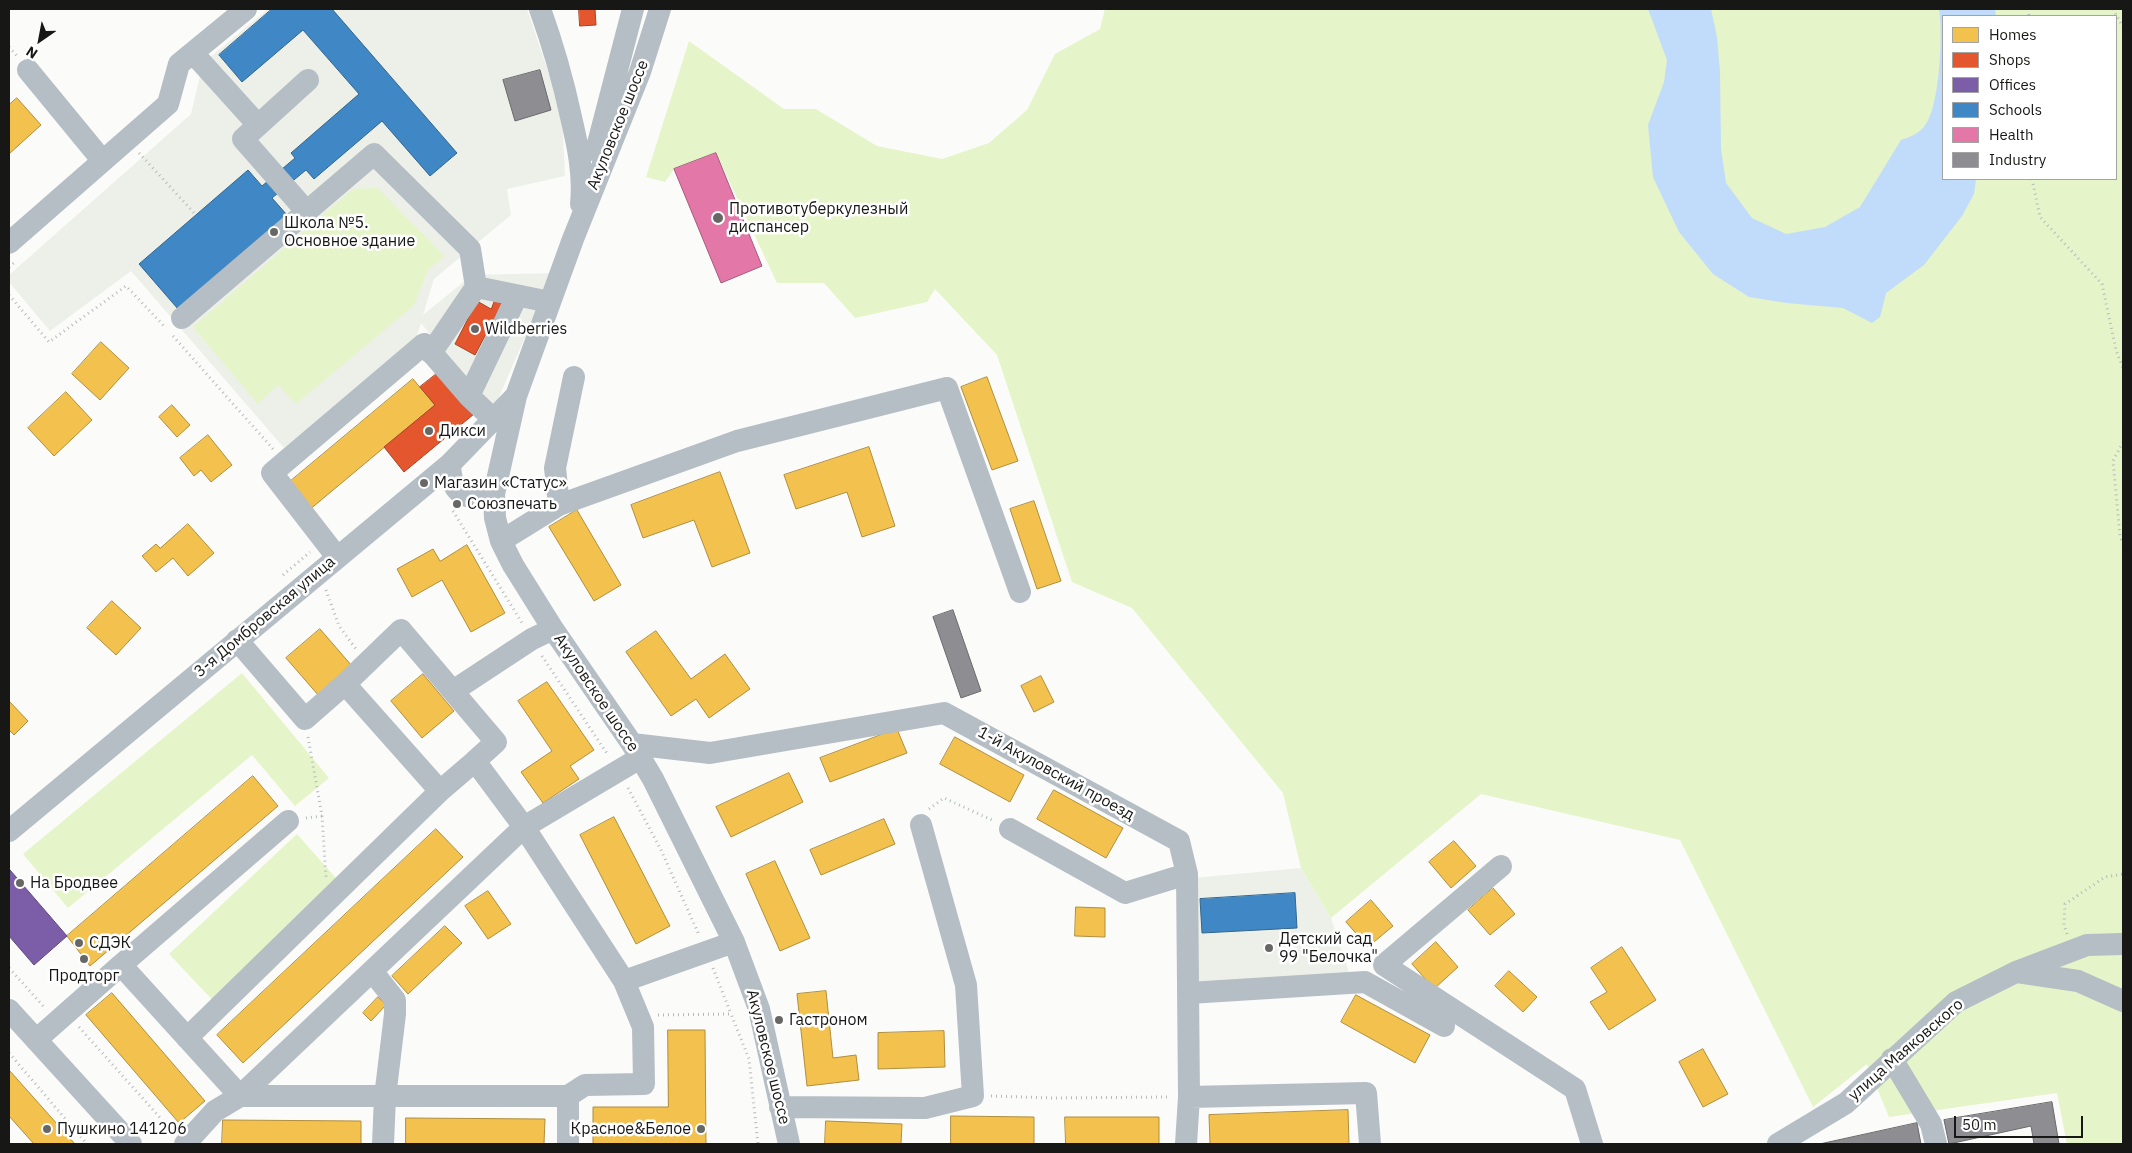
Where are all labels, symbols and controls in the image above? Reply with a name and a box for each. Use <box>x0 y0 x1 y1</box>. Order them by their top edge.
north arrow <box>15 15 65 65</box>
legend <box>1942 15 2117 180</box>
text: Homes <box>1989 25 2037 44</box>
text: N <box>23 42 41 63</box>
text: Shops <box>1989 50 2031 69</box>
street label: Акуловское шоссе <box>583 57 653 193</box>
text: Offices <box>1989 75 2036 94</box>
text: Schools <box>1989 100 2042 119</box>
text: Health <box>1989 125 2034 144</box>
text: Industry <box>1989 150 2046 169</box>
place label: Противотуберкулезный диспансер <box>729 199 908 237</box>
marker: Противотуберкулезный диспансер <box>711 211 725 225</box>
place label: Школа №5. Основное здание <box>284 213 415 251</box>
marker: Школа №5. Основное здание <box>268 226 280 238</box>
place label: Wildberries <box>485 319 567 339</box>
marker: Wildberries <box>469 323 481 335</box>
place label: Дикси <box>439 421 486 441</box>
marker: Дикси <box>423 425 435 437</box>
place label: Магазин «Статус» <box>434 473 567 493</box>
marker: Магазин «Статус» <box>418 477 430 489</box>
place label: Союзпечать <box>467 494 557 514</box>
marker: Союзпечать <box>451 498 463 510</box>
street label: 3-я Домбровская улица <box>191 552 339 682</box>
street label: Акуловское шоссе <box>549 630 643 756</box>
street label: 1-й Акуловский проезд <box>974 723 1138 825</box>
place label: На Бродвее <box>30 873 118 893</box>
marker: На Бродвее <box>14 877 26 889</box>
place label: Детский сад 99 "Белочка" <box>1279 929 1378 967</box>
place label: СДЭК <box>89 933 131 953</box>
marker: СДЭК <box>73 937 85 949</box>
marker: Детский сад 99 "Белочка" <box>1263 942 1275 954</box>
marker: Продторг <box>78 953 90 965</box>
place label: Продторг <box>49 966 119 986</box>
street label: Акуловское шоссе <box>742 988 794 1126</box>
street label: улица Маяковского <box>1845 995 1967 1105</box>
place label: Гастроном <box>789 1010 868 1030</box>
marker: Гастроном <box>773 1014 785 1026</box>
scale bar <box>1957 1106 2086 1138</box>
text: 50 m <box>1962 1115 1997 1134</box>
place label: Пушкино 141206 <box>57 1119 187 1139</box>
place label: Красное&Белое <box>571 1119 691 1139</box>
marker: Пушкино 141206 <box>41 1123 53 1135</box>
marker: Красное&Белое <box>695 1123 707 1135</box>

